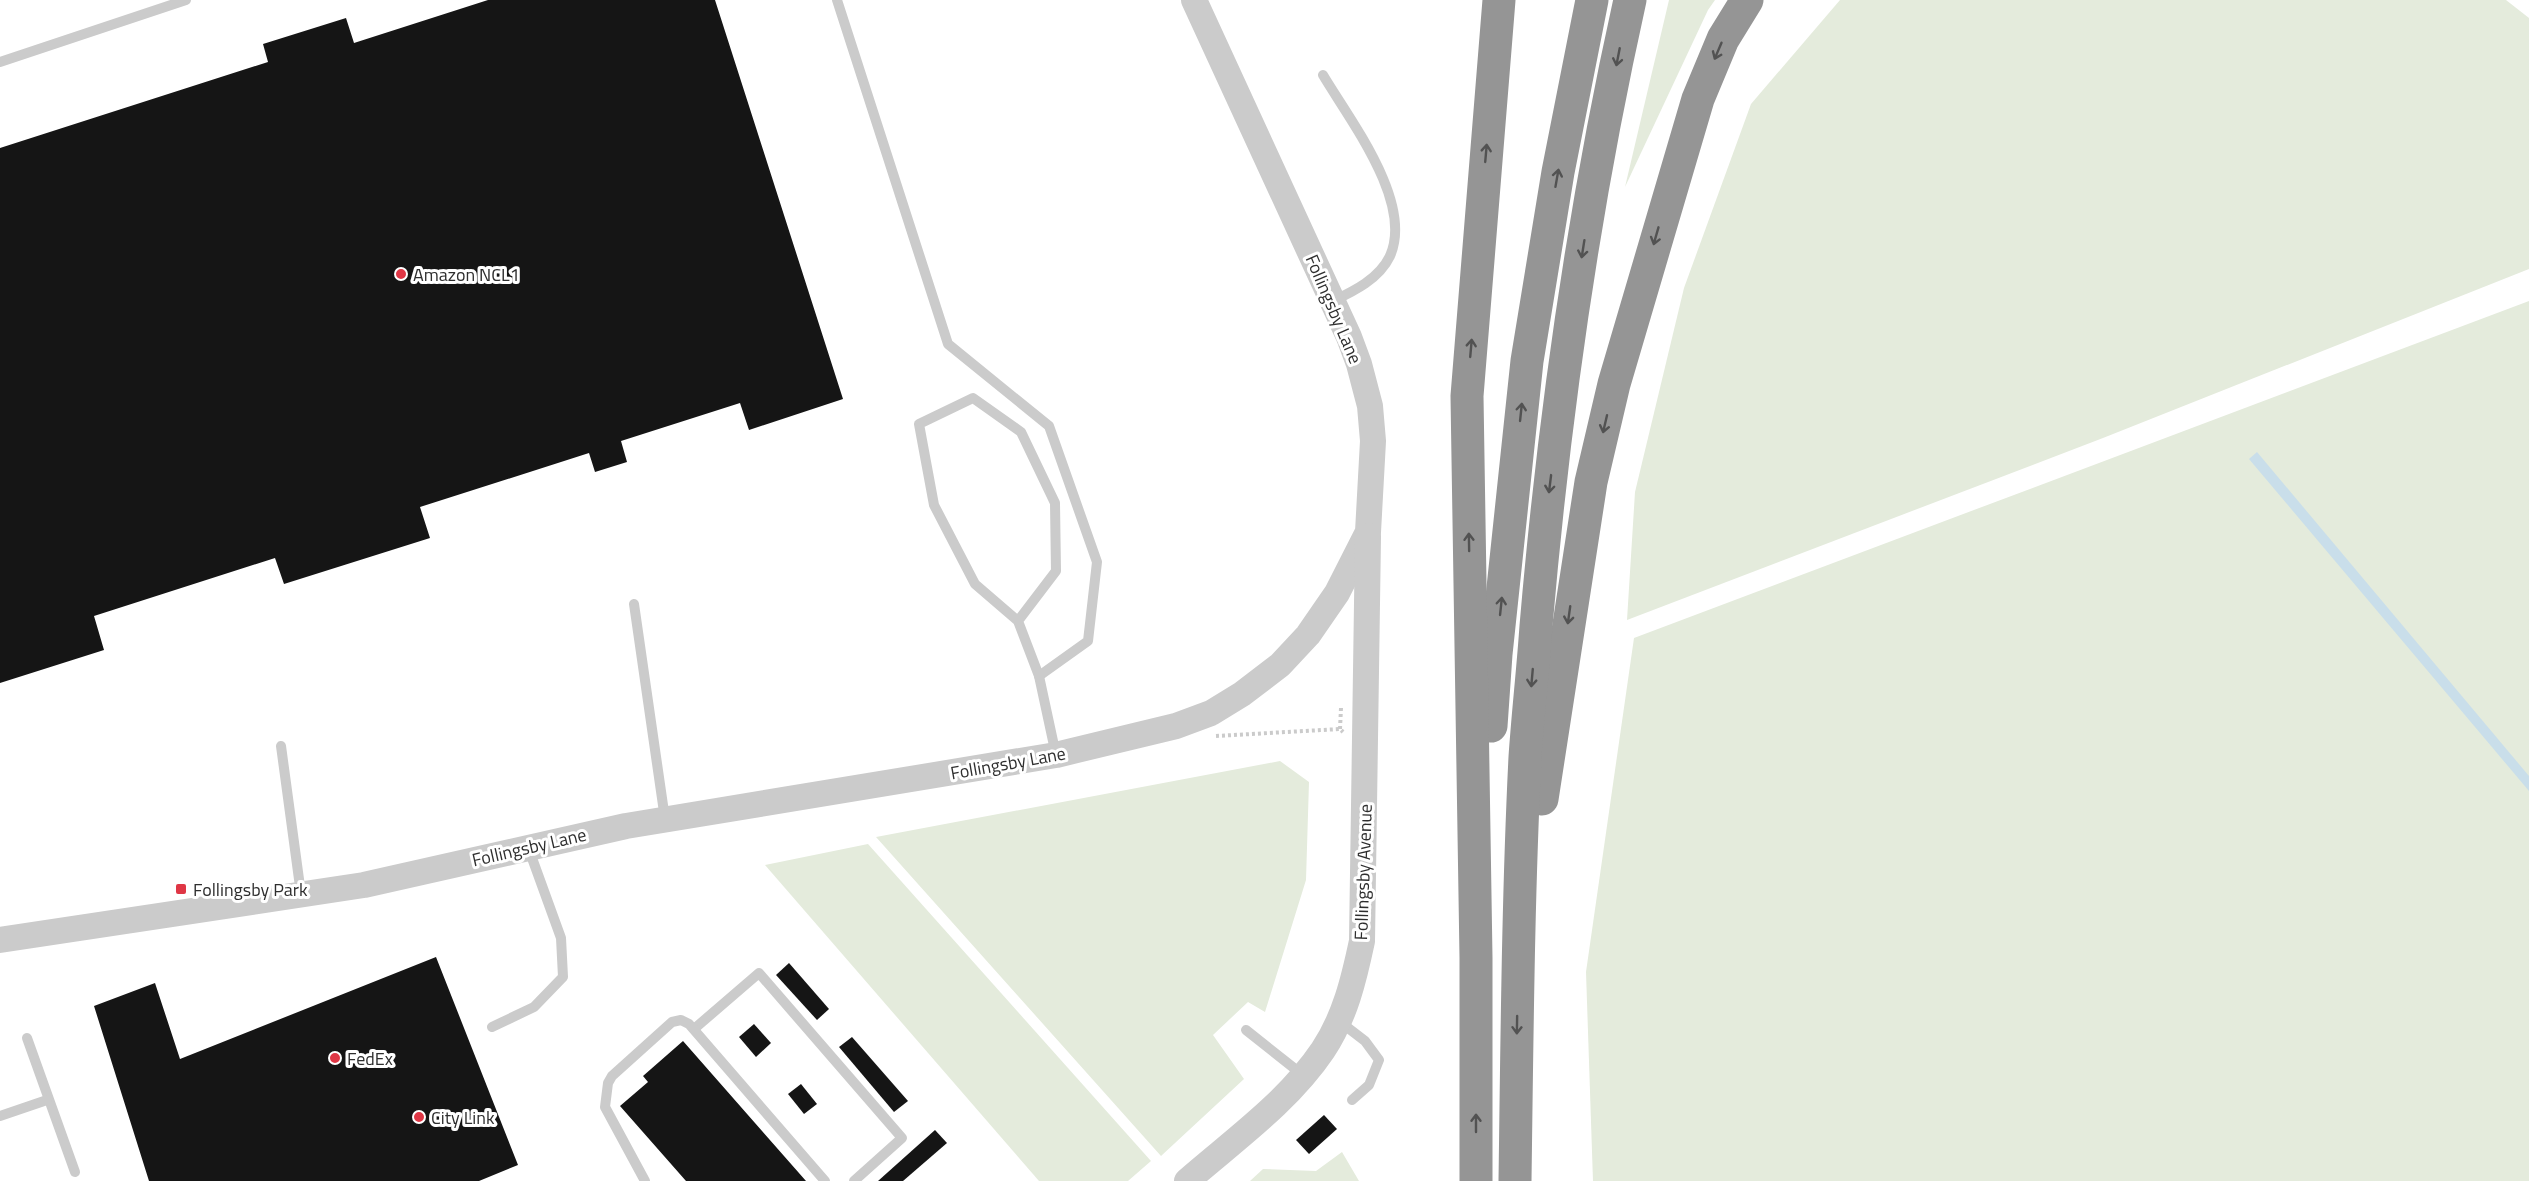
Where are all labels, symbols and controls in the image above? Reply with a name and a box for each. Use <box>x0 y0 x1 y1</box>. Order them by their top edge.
one-way arrow <box>1712 41 1723 60</box>
one-way arrow <box>1612 47 1623 67</box>
one-way arrow <box>1481 144 1492 164</box>
one-way arrow <box>1552 169 1563 189</box>
one-way arrow <box>1650 226 1661 245</box>
one-way arrow <box>1577 239 1588 258</box>
street label: Follingsby Lane <box>1299 250 1369 368</box>
place label: Amazon NCL1 <box>413 261 520 288</box>
marker: Amazon NCL1 <box>394 267 408 281</box>
one-way arrow <box>1465 338 1476 358</box>
one-way arrow <box>1516 403 1527 423</box>
one-way arrow <box>1598 414 1610 433</box>
one-way arrow <box>1544 473 1555 493</box>
one-way arrow <box>1463 533 1475 553</box>
one-way arrow <box>1496 597 1507 617</box>
one-way arrow <box>1564 605 1575 625</box>
one-way arrow <box>1526 667 1537 687</box>
street label: Follingsby Lane <box>948 740 1068 786</box>
street label: Follingsby Avenue <box>1347 803 1379 941</box>
street label: Follingsby Lane <box>469 821 589 873</box>
place label: Follingsby Park <box>193 876 308 903</box>
marker: Follingsby Park <box>174 882 188 896</box>
one-way arrow <box>1511 1014 1523 1034</box>
place label: FedEx <box>347 1045 393 1072</box>
marker: FedEx <box>328 1051 342 1065</box>
place label: City Link <box>431 1104 495 1131</box>
marker: City Link <box>412 1110 426 1124</box>
one-way arrow <box>1470 1113 1482 1133</box>

